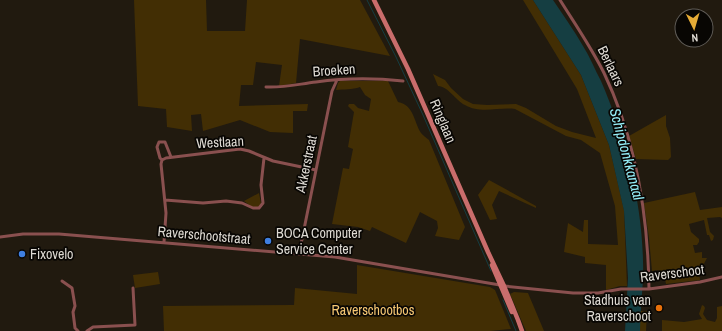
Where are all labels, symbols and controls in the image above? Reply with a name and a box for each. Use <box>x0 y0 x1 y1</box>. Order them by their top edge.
north arrow <box>674 8 714 48</box>
text: N <box>691 31 699 45</box>
street label: Berlaars <box>594 43 629 89</box>
street label: Broeken <box>312 60 356 80</box>
street label: Ringlaan <box>426 96 460 146</box>
water label: Schipdonkkanaal <box>605 106 649 203</box>
street label: Westlaan <box>196 132 244 152</box>
street label: Akkerstraat <box>291 134 321 195</box>
street label: Raverschootstraat <box>157 222 251 248</box>
place label: BOCA Computer Service Center <box>276 224 362 258</box>
marker: BOCA Computer Service Center <box>263 236 273 246</box>
place label: Fixovelo <box>30 245 73 263</box>
marker: Fixovelo <box>17 249 27 259</box>
street label: Raverschoot <box>639 260 705 286</box>
place label: Stadhuis van Raverschoot <box>584 291 651 325</box>
park label: Raverschootbos <box>332 301 415 319</box>
marker: Stadhuis van Raverschoot <box>654 303 664 313</box>

